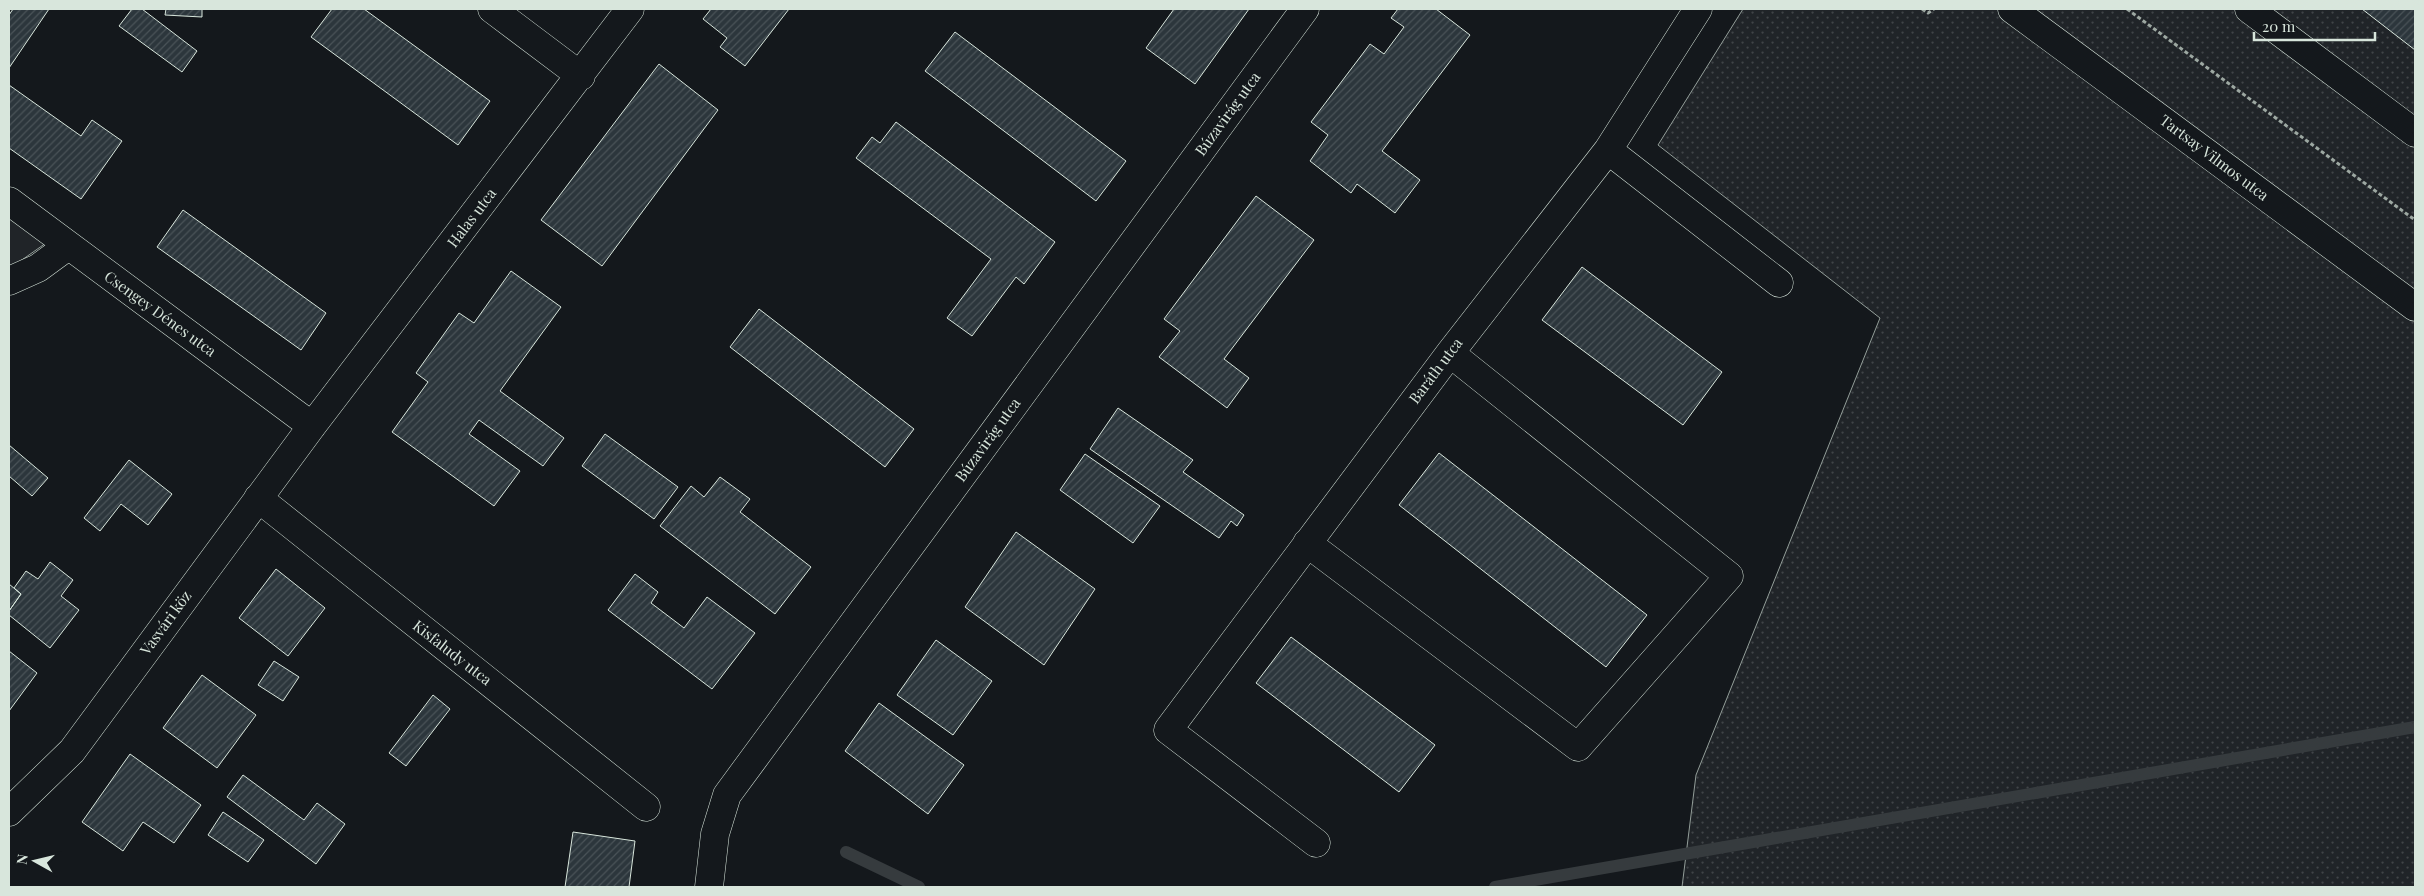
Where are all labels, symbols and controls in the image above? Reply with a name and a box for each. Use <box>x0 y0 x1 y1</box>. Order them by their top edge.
scale bar <box>2254 10 2375 42</box>
text: 20 m <box>2262 16 2296 36</box>
street label: Búzavirág utca <box>1190 67 1265 159</box>
street label: Tartsay Vilmos utca <box>2156 110 2274 205</box>
street label: Halas utca <box>442 183 500 251</box>
street label: Csengey Dénes utca <box>101 266 221 361</box>
street label: Baráth utca <box>1404 333 1467 407</box>
street label: Búzavirág utca <box>950 393 1025 485</box>
street label: Vasvári köz <box>134 586 195 659</box>
street label: Kisfaludy utca <box>409 615 497 690</box>
north arrow <box>10 836 60 886</box>
text: N <box>12 853 32 865</box>

